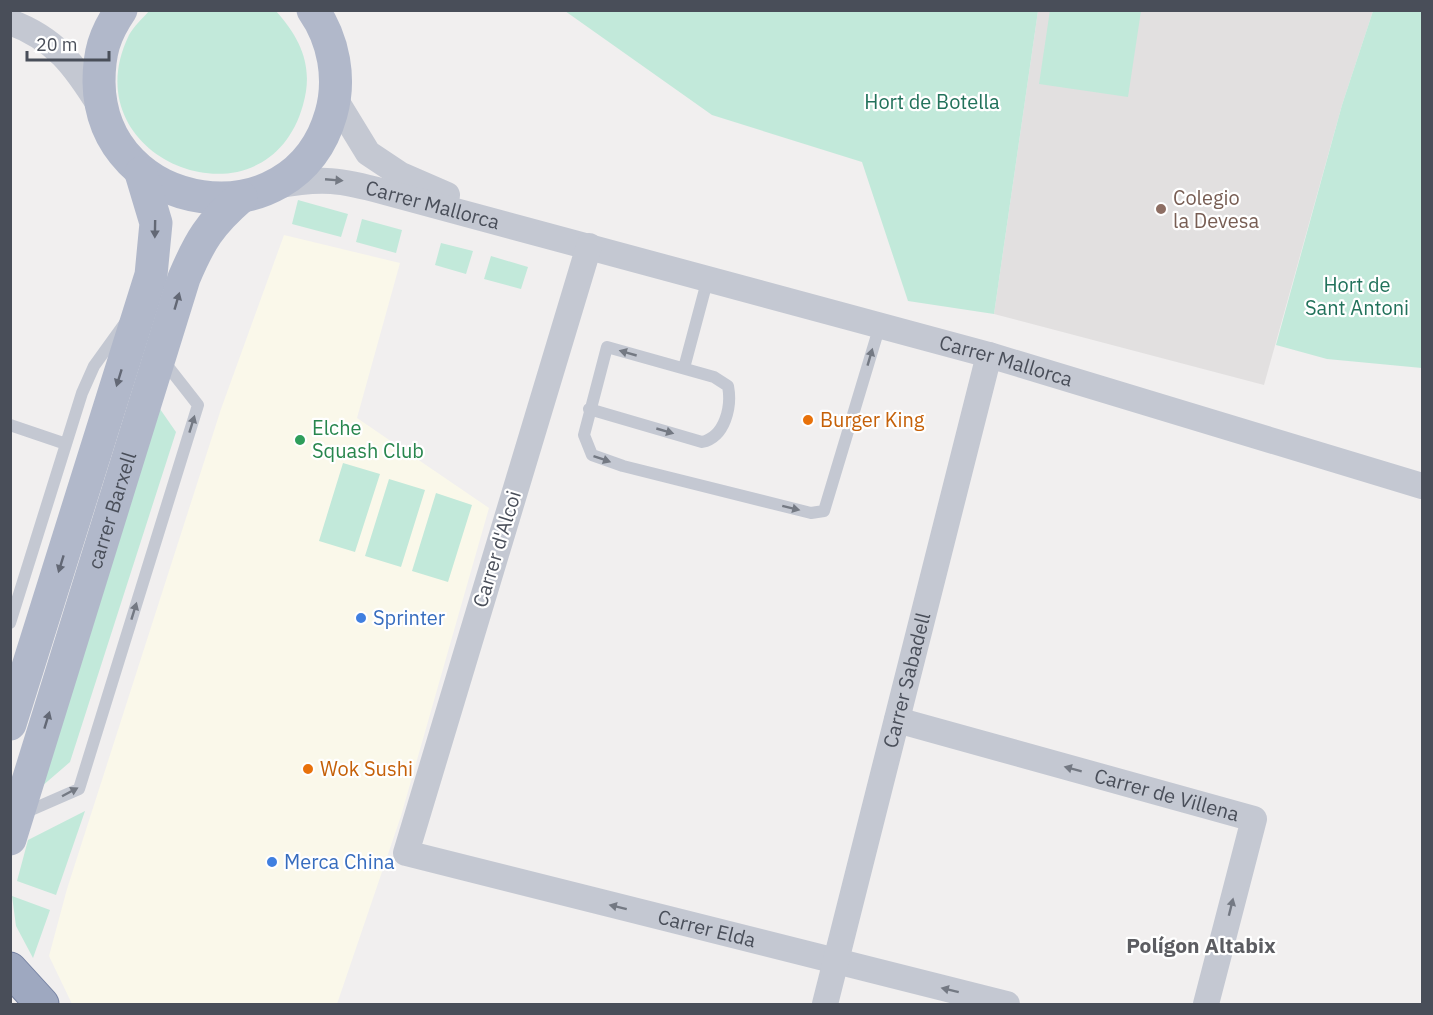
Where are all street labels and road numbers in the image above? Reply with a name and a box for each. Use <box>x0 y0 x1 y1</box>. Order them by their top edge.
street label: Carrer Mallorca <box>363 173 503 235</box>
street label: Carrer Mallorca <box>936 328 1076 393</box>
street label: carrer Barxell <box>81 448 142 572</box>
street label: Carrer d'Alcoi <box>466 487 527 610</box>
street label: Carrer Sabadell <box>876 609 936 751</box>
street label: Carrer de Villena <box>1091 761 1243 827</box>
street label: Carrer Elda <box>655 903 759 953</box>

